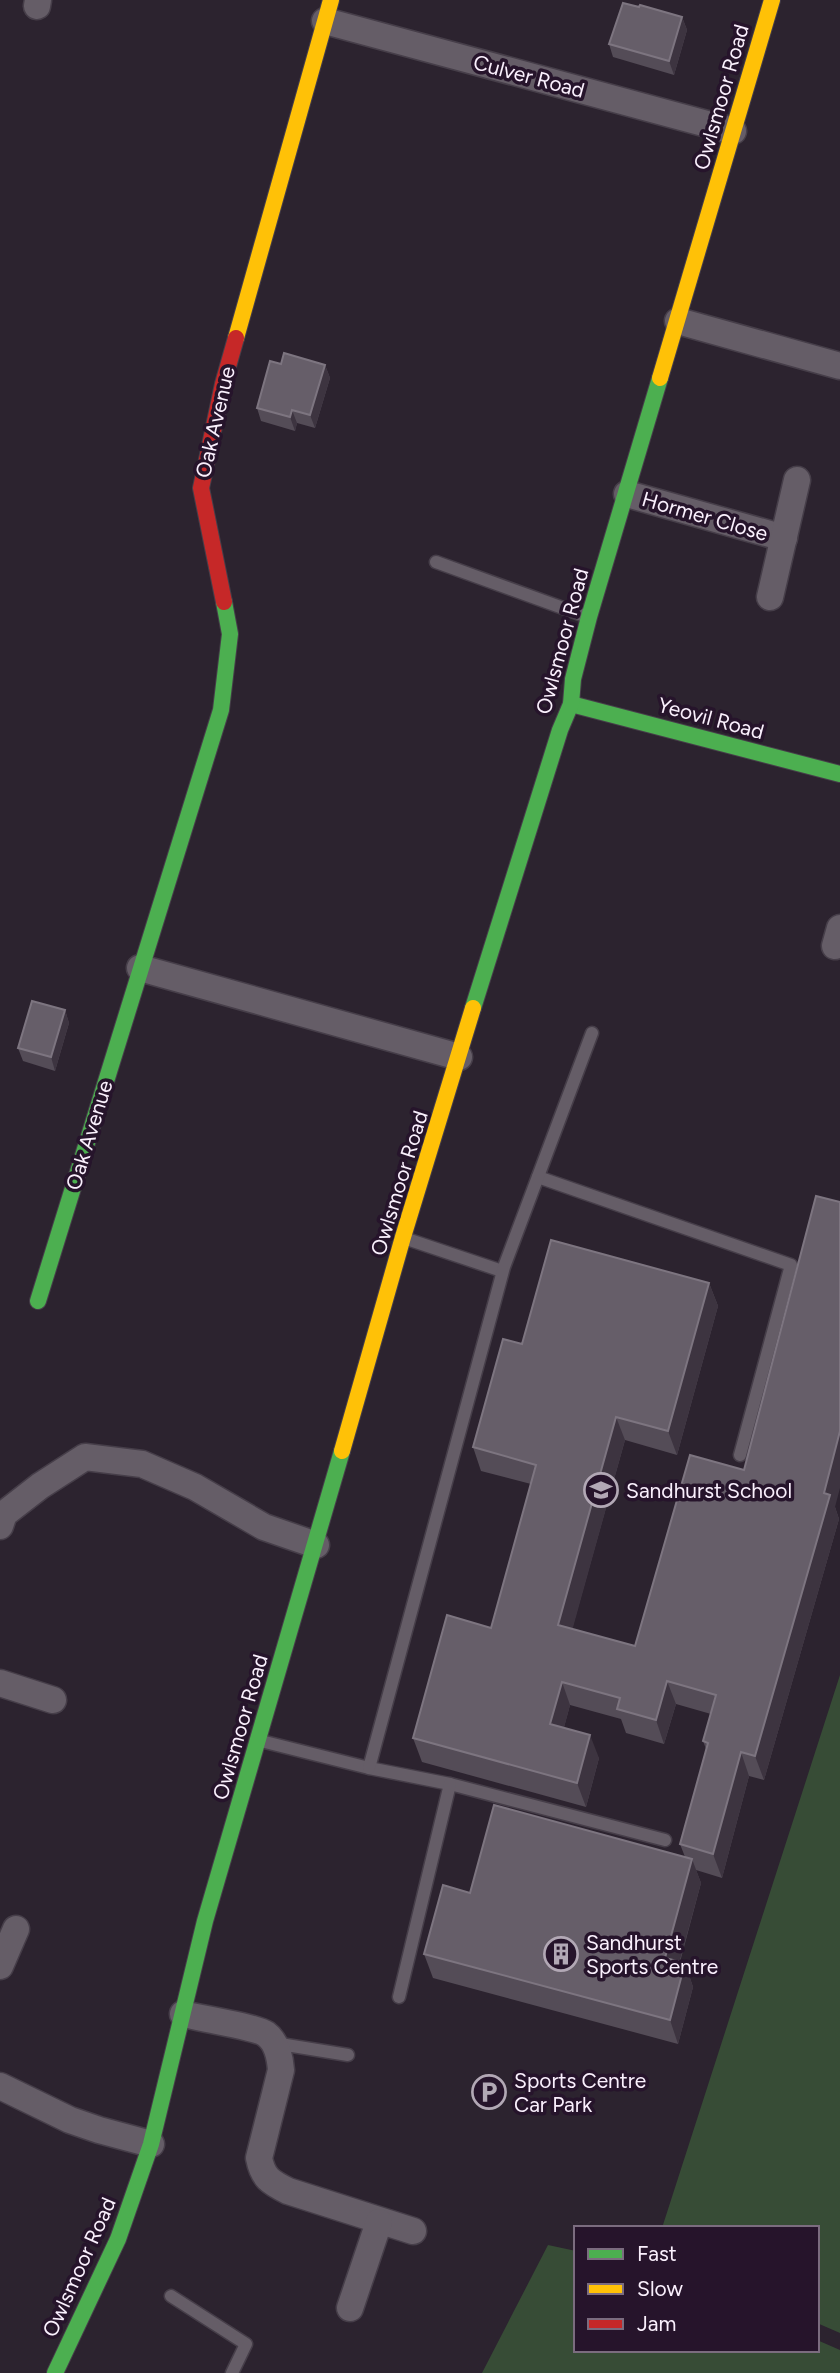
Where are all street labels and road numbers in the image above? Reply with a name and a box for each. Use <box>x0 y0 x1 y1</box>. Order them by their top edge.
street label: Owlsmoor Road <box>688 21 754 173</box>
street label: Culver Road <box>471 49 587 103</box>
street label: Oak Avenue <box>190 364 240 480</box>
street label: Hormer Close <box>639 486 771 546</box>
street label: Owlsmoor Road <box>531 565 593 717</box>
street label: Yeovil Road <box>655 692 767 744</box>
street label: Oak Avenue <box>60 1077 118 1193</box>
street label: Owlsmoor Road <box>365 1108 433 1258</box>
street label: Owlsmoor Road <box>207 1651 273 1803</box>
street label: Owlsmoor Road <box>37 2193 121 2341</box>

